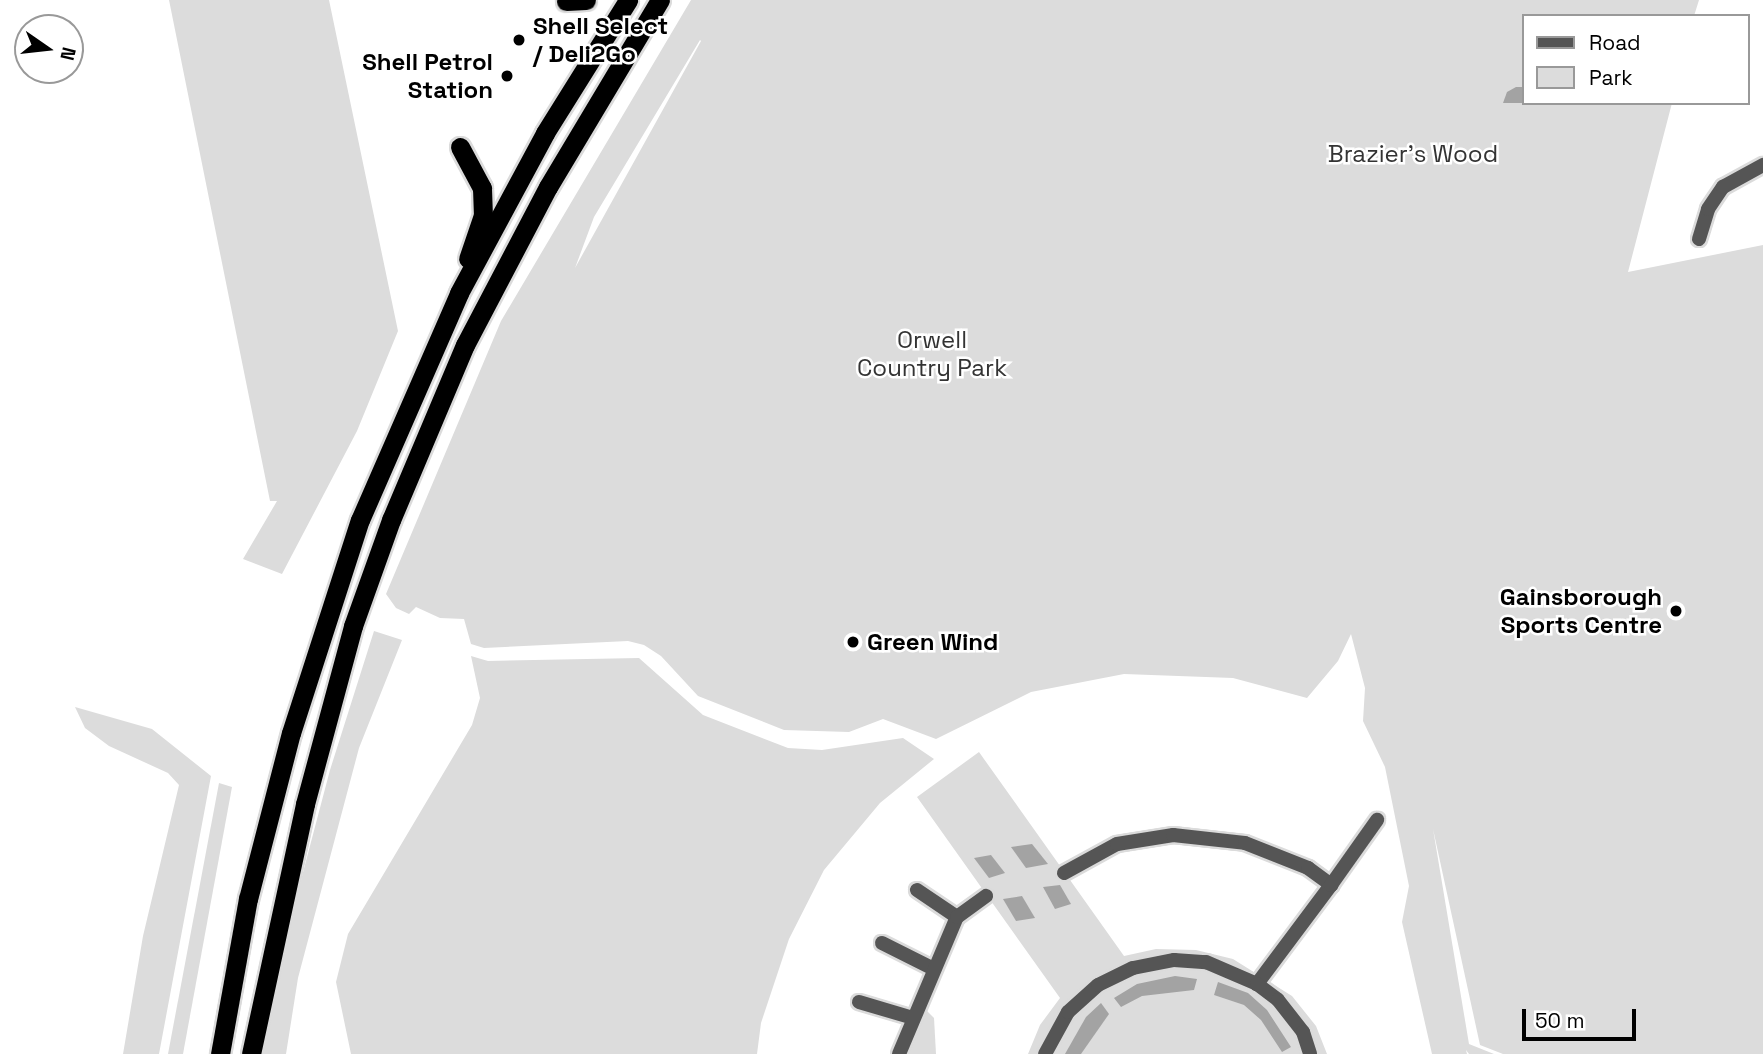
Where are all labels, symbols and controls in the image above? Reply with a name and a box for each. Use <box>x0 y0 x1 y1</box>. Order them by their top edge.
place label: Shell Select / Deli2Go <box>533 12 668 68</box>
north arrow <box>14 14 84 84</box>
legend <box>1522 14 1749 105</box>
text: Road <box>1589 29 1641 56</box>
marker: Shell Select / Deli2Go <box>511 32 527 48</box>
text: N <box>54 45 82 63</box>
place label: Shell Petrol Station <box>362 48 493 104</box>
text: Park <box>1589 64 1633 91</box>
marker: Shell Petrol Station <box>499 68 515 84</box>
park label: Brazier's Wood <box>1328 140 1498 168</box>
park label: Orwell Country Park <box>857 326 1007 382</box>
place label: Gainsborough Sports Centre <box>1500 583 1662 639</box>
marker: Gainsborough Sports Centre <box>1668 603 1684 619</box>
place label: Green Wind <box>867 628 999 656</box>
marker: Green Wind <box>845 634 861 650</box>
scale bar <box>1525 995 1639 1038</box>
text: 50 m <box>1535 1007 1585 1034</box>

